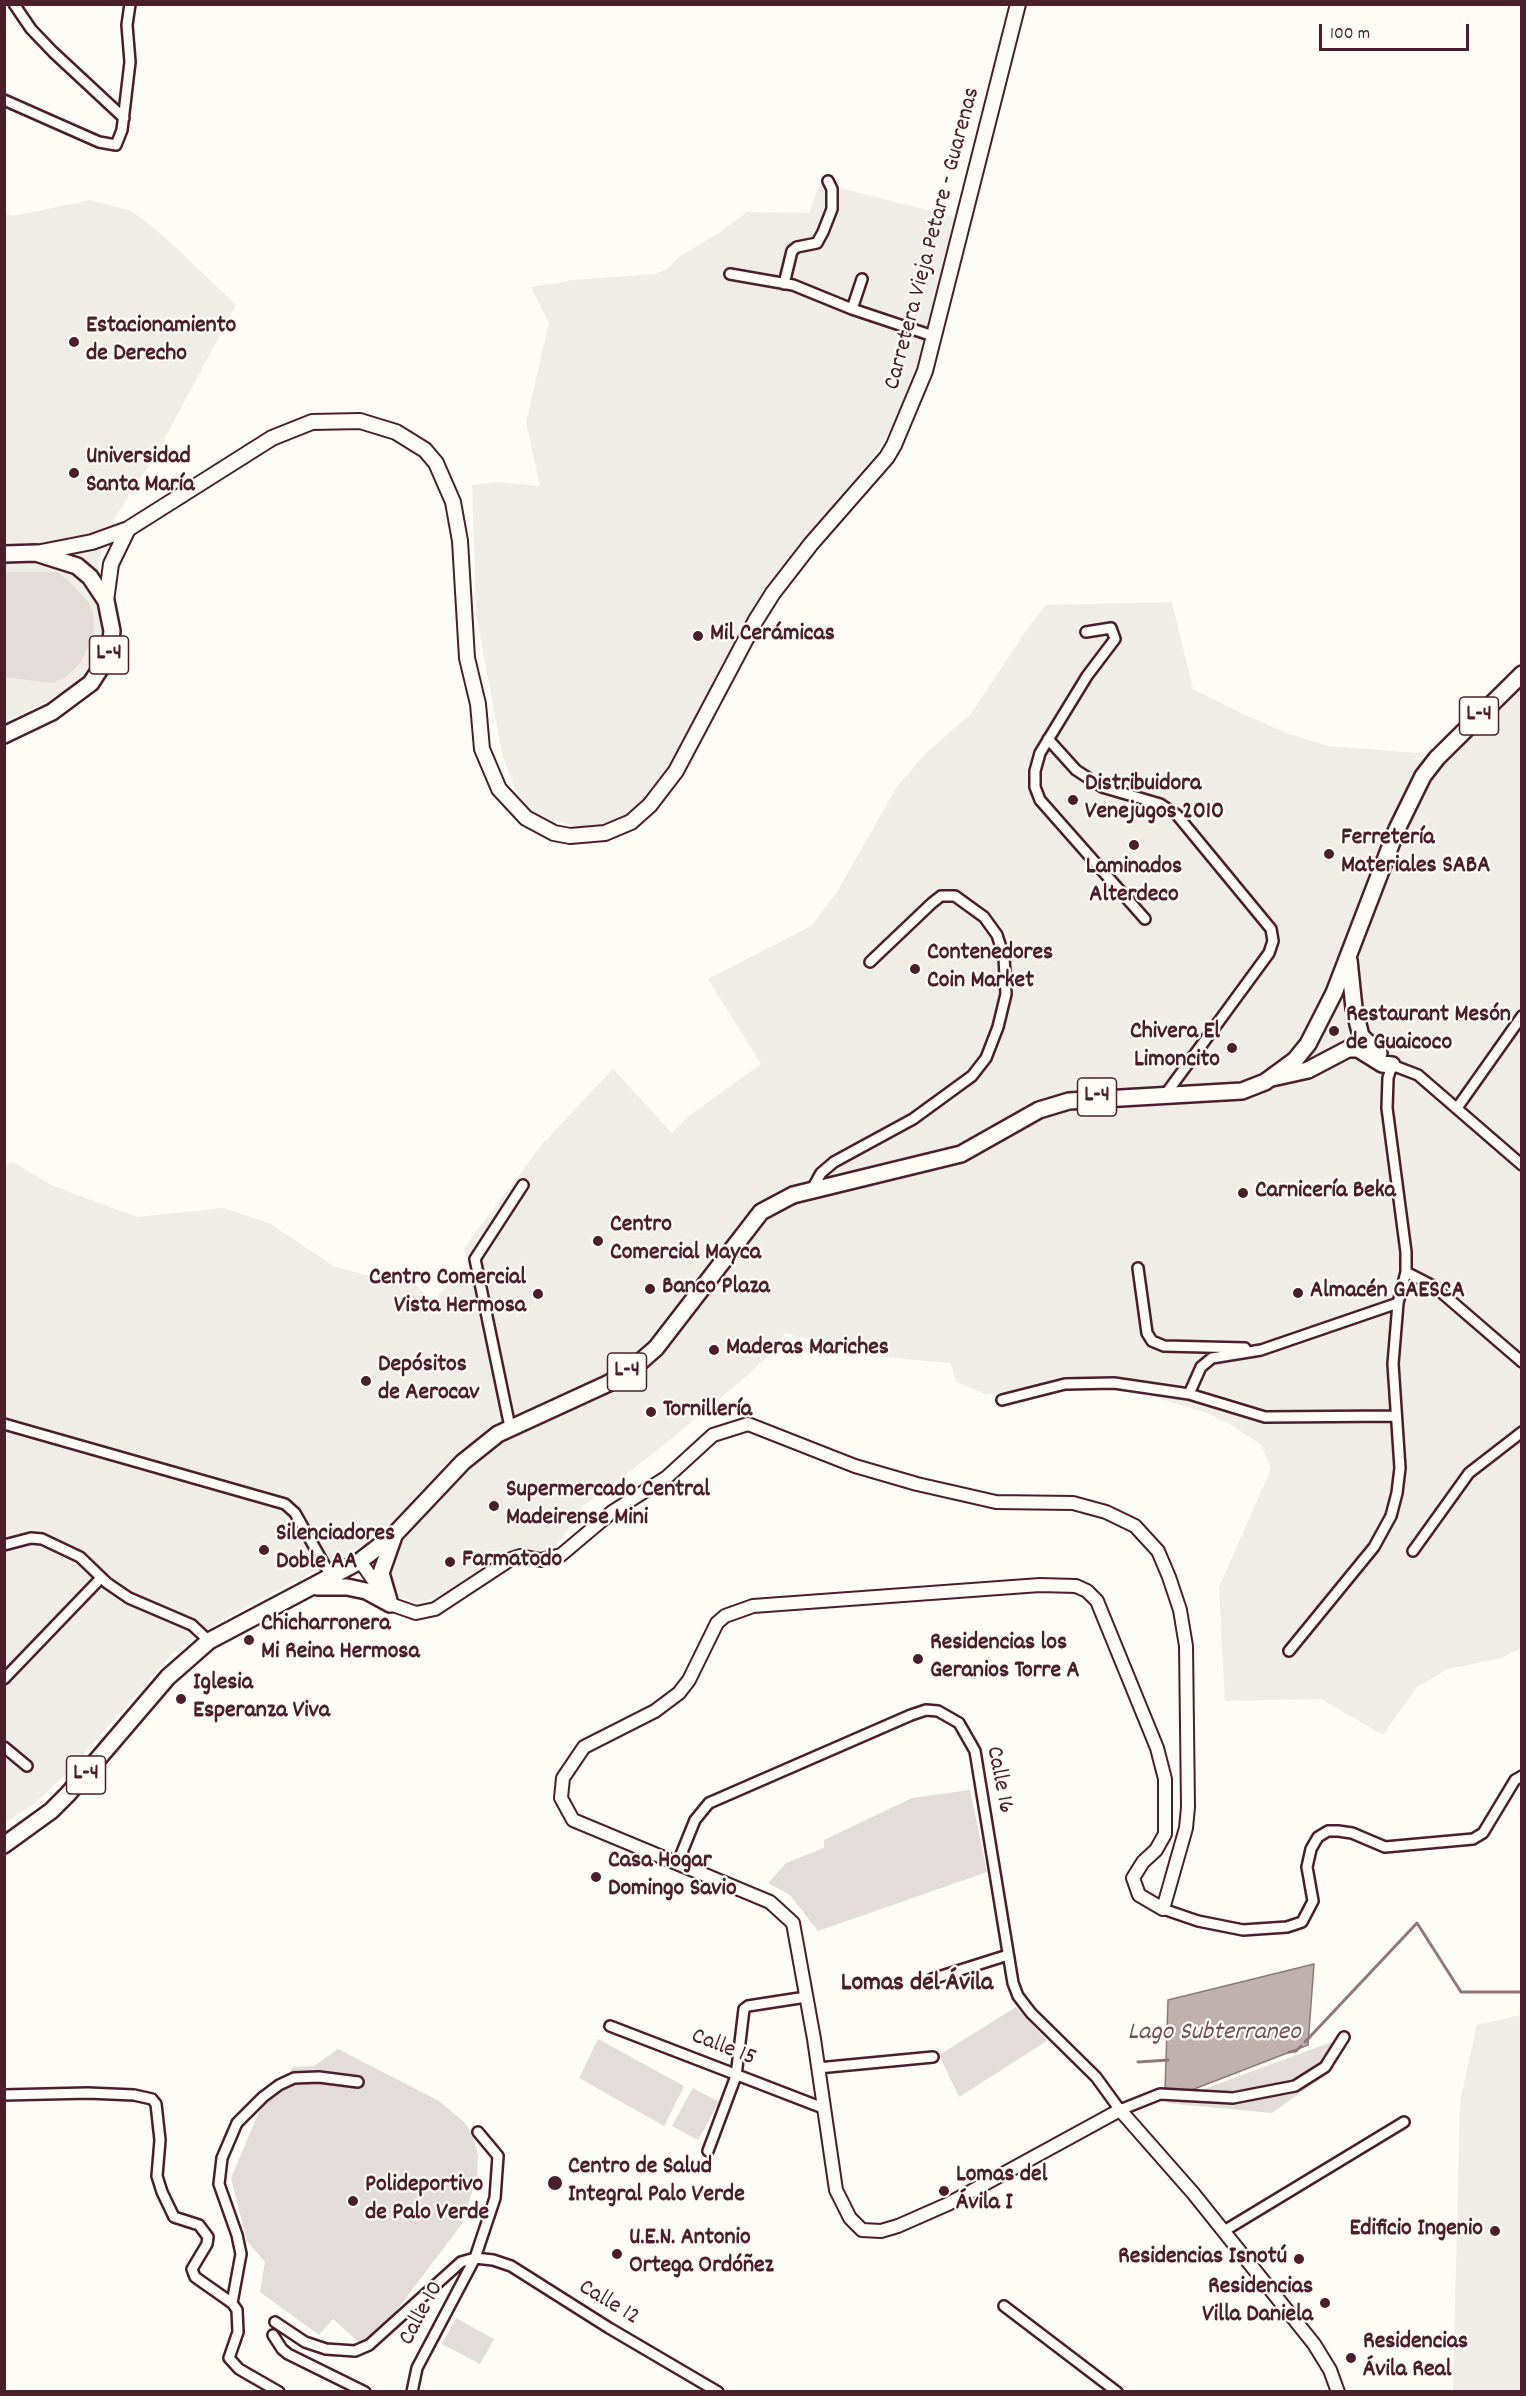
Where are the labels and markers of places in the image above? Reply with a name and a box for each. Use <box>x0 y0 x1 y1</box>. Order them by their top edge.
place label: Estacionamiento de Derecho <box>86 314 236 370</box>
marker: Estacionamiento de Derecho <box>67 335 81 349</box>
place label: Universidad Santa María <box>86 445 194 501</box>
marker: Universidad Santa María <box>67 466 81 480</box>
place label: Mil Cerámicas <box>710 622 835 650</box>
marker: Mil Cerámicas <box>691 629 705 643</box>
place label: Distribuidora Venejugos 2010 <box>1085 772 1224 828</box>
marker: Distribuidora Venejugos 2010 <box>1066 793 1080 807</box>
place label: Ferretería Materiales SABA <box>1341 826 1490 882</box>
marker: Laminados Alterdeco <box>1127 838 1141 852</box>
marker: Ferretería Materiales SABA <box>1322 847 1336 861</box>
place label: Laminados Alterdeco <box>1086 855 1182 911</box>
place label: Contenedores Coin Market <box>927 941 1053 997</box>
marker: Contenedores Coin Market <box>908 962 922 976</box>
place label: Restaurant Mesón de Guaicoco <box>1346 1003 1511 1059</box>
place label: Chivera El Limoncito <box>1130 1020 1220 1076</box>
marker: Restaurant Mesón de Guaicoco <box>1327 1024 1341 1038</box>
marker: Chivera El Limoncito <box>1225 1041 1239 1055</box>
place label: Carnicería Beka <box>1255 1179 1396 1207</box>
marker: Carnicería Beka <box>1236 1186 1250 1200</box>
place label: Centro Comercial Mayca <box>610 1213 761 1269</box>
marker: Centro Comercial Mayca <box>591 1234 605 1248</box>
place label: Centro Comercial Vista Hermosa <box>369 1266 526 1322</box>
place label: Banco Plaza <box>662 1275 770 1303</box>
place label: Almacén GAESCA <box>1310 1279 1465 1307</box>
marker: Banco Plaza <box>643 1282 657 1296</box>
marker: Almacén GAESCA <box>1291 1286 1305 1300</box>
marker: Centro Comercial Vista Hermosa <box>531 1287 545 1301</box>
place label: Maderas Mariches <box>726 1336 889 1364</box>
marker: Maderas Mariches <box>707 1343 721 1357</box>
place label: Depósitos de Aerocav <box>378 1353 479 1409</box>
marker: Depósitos de Aerocav <box>359 1374 373 1388</box>
place label: Tornillería <box>663 1398 752 1426</box>
marker: Tornillería <box>644 1405 658 1419</box>
place label: Supermercado Central Madeirense Mini <box>506 1478 710 1534</box>
marker: Supermercado Central Madeirense Mini <box>487 1499 501 1513</box>
place label: Silenciadores Doble AA <box>276 1522 395 1578</box>
marker: Silenciadores Doble AA <box>257 1543 271 1557</box>
place label: Farmatodo <box>462 1548 562 1576</box>
marker: Farmatodo <box>443 1555 457 1569</box>
place label: Chicharronera Mi Reina Hermosa <box>261 1612 420 1668</box>
place label: Residencias los Geranios Torre A <box>930 1631 1080 1687</box>
marker: Chicharronera Mi Reina Hermosa <box>242 1633 256 1647</box>
marker: Residencias los Geranios Torre A <box>911 1652 925 1666</box>
place label: Iglesia Esperanza Viva <box>193 1671 330 1727</box>
marker: Iglesia Esperanza Viva <box>174 1692 188 1706</box>
place label: Casa Hogar Domingo Savio <box>608 1849 737 1905</box>
marker: Casa Hogar Domingo Savio <box>589 1870 603 1884</box>
place label: Centro de Salud Integral Palo Verde <box>568 2155 745 2211</box>
place label: Lomas del Ávila I <box>956 2163 1047 2219</box>
place label: Polideportivo de Palo Verde <box>365 2173 489 2229</box>
marker: Centro de Salud Integral Palo Verde <box>546 2174 564 2192</box>
marker: Lomas del Ávila I <box>937 2184 951 2198</box>
marker: Polideportivo de Palo Verde <box>346 2194 360 2208</box>
place label: Edificio Ingenio <box>1349 2217 1483 2245</box>
marker: Edificio Ingenio <box>1488 2224 1502 2238</box>
place label: U.E.N. Antonio Ortega Ordóñez <box>629 2226 774 2282</box>
place label: Residencias Isnotú <box>1118 2245 1287 2273</box>
marker: U.E.N. Antonio Ortega Ordóñez <box>610 2247 624 2261</box>
marker: Residencias Isnotú <box>1292 2252 1306 2266</box>
place label: Residencias Villa Daniela <box>1202 2275 1313 2331</box>
marker: Residencias Villa Daniela <box>1318 2296 1332 2310</box>
place label: Residencias Ávila Real <box>1363 2330 1468 2386</box>
marker: Residencias Ávila Real <box>1344 2351 1358 2365</box>

